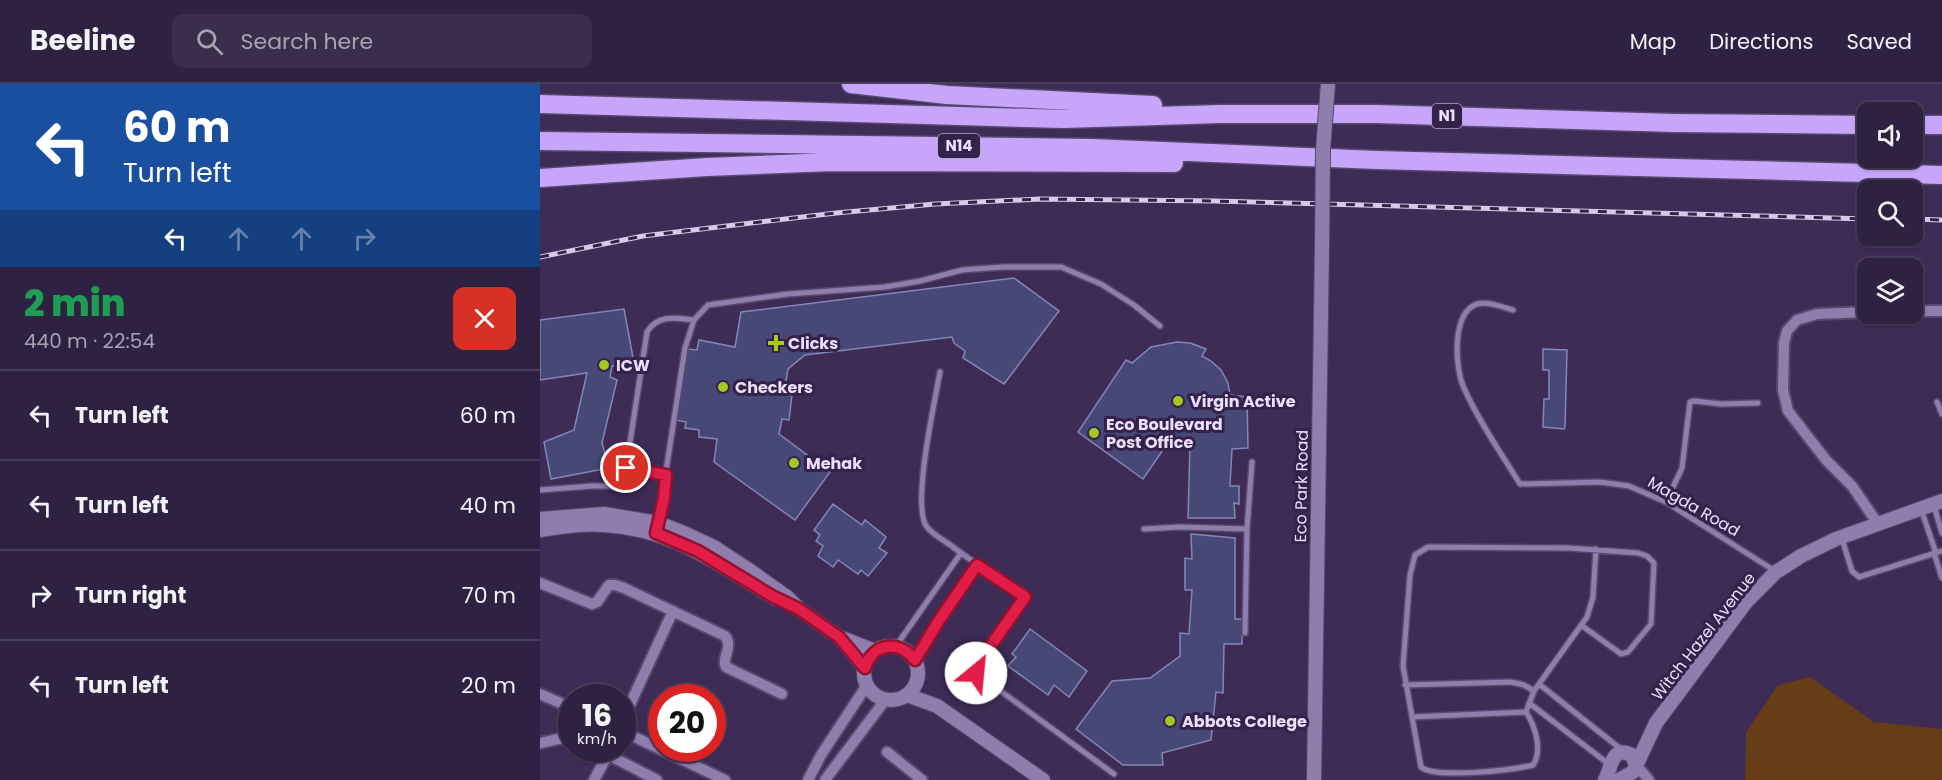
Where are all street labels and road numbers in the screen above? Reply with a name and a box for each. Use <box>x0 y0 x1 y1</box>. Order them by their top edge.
road number: N1 <box>1432 104 1462 128</box>
road number: N14 <box>938 134 980 158</box>
street label: Eco Park Road <box>1289 430 1314 542</box>
street label: Magda Road <box>1643 471 1744 542</box>
street label: Witch Hazel Avenue <box>1646 567 1761 705</box>

